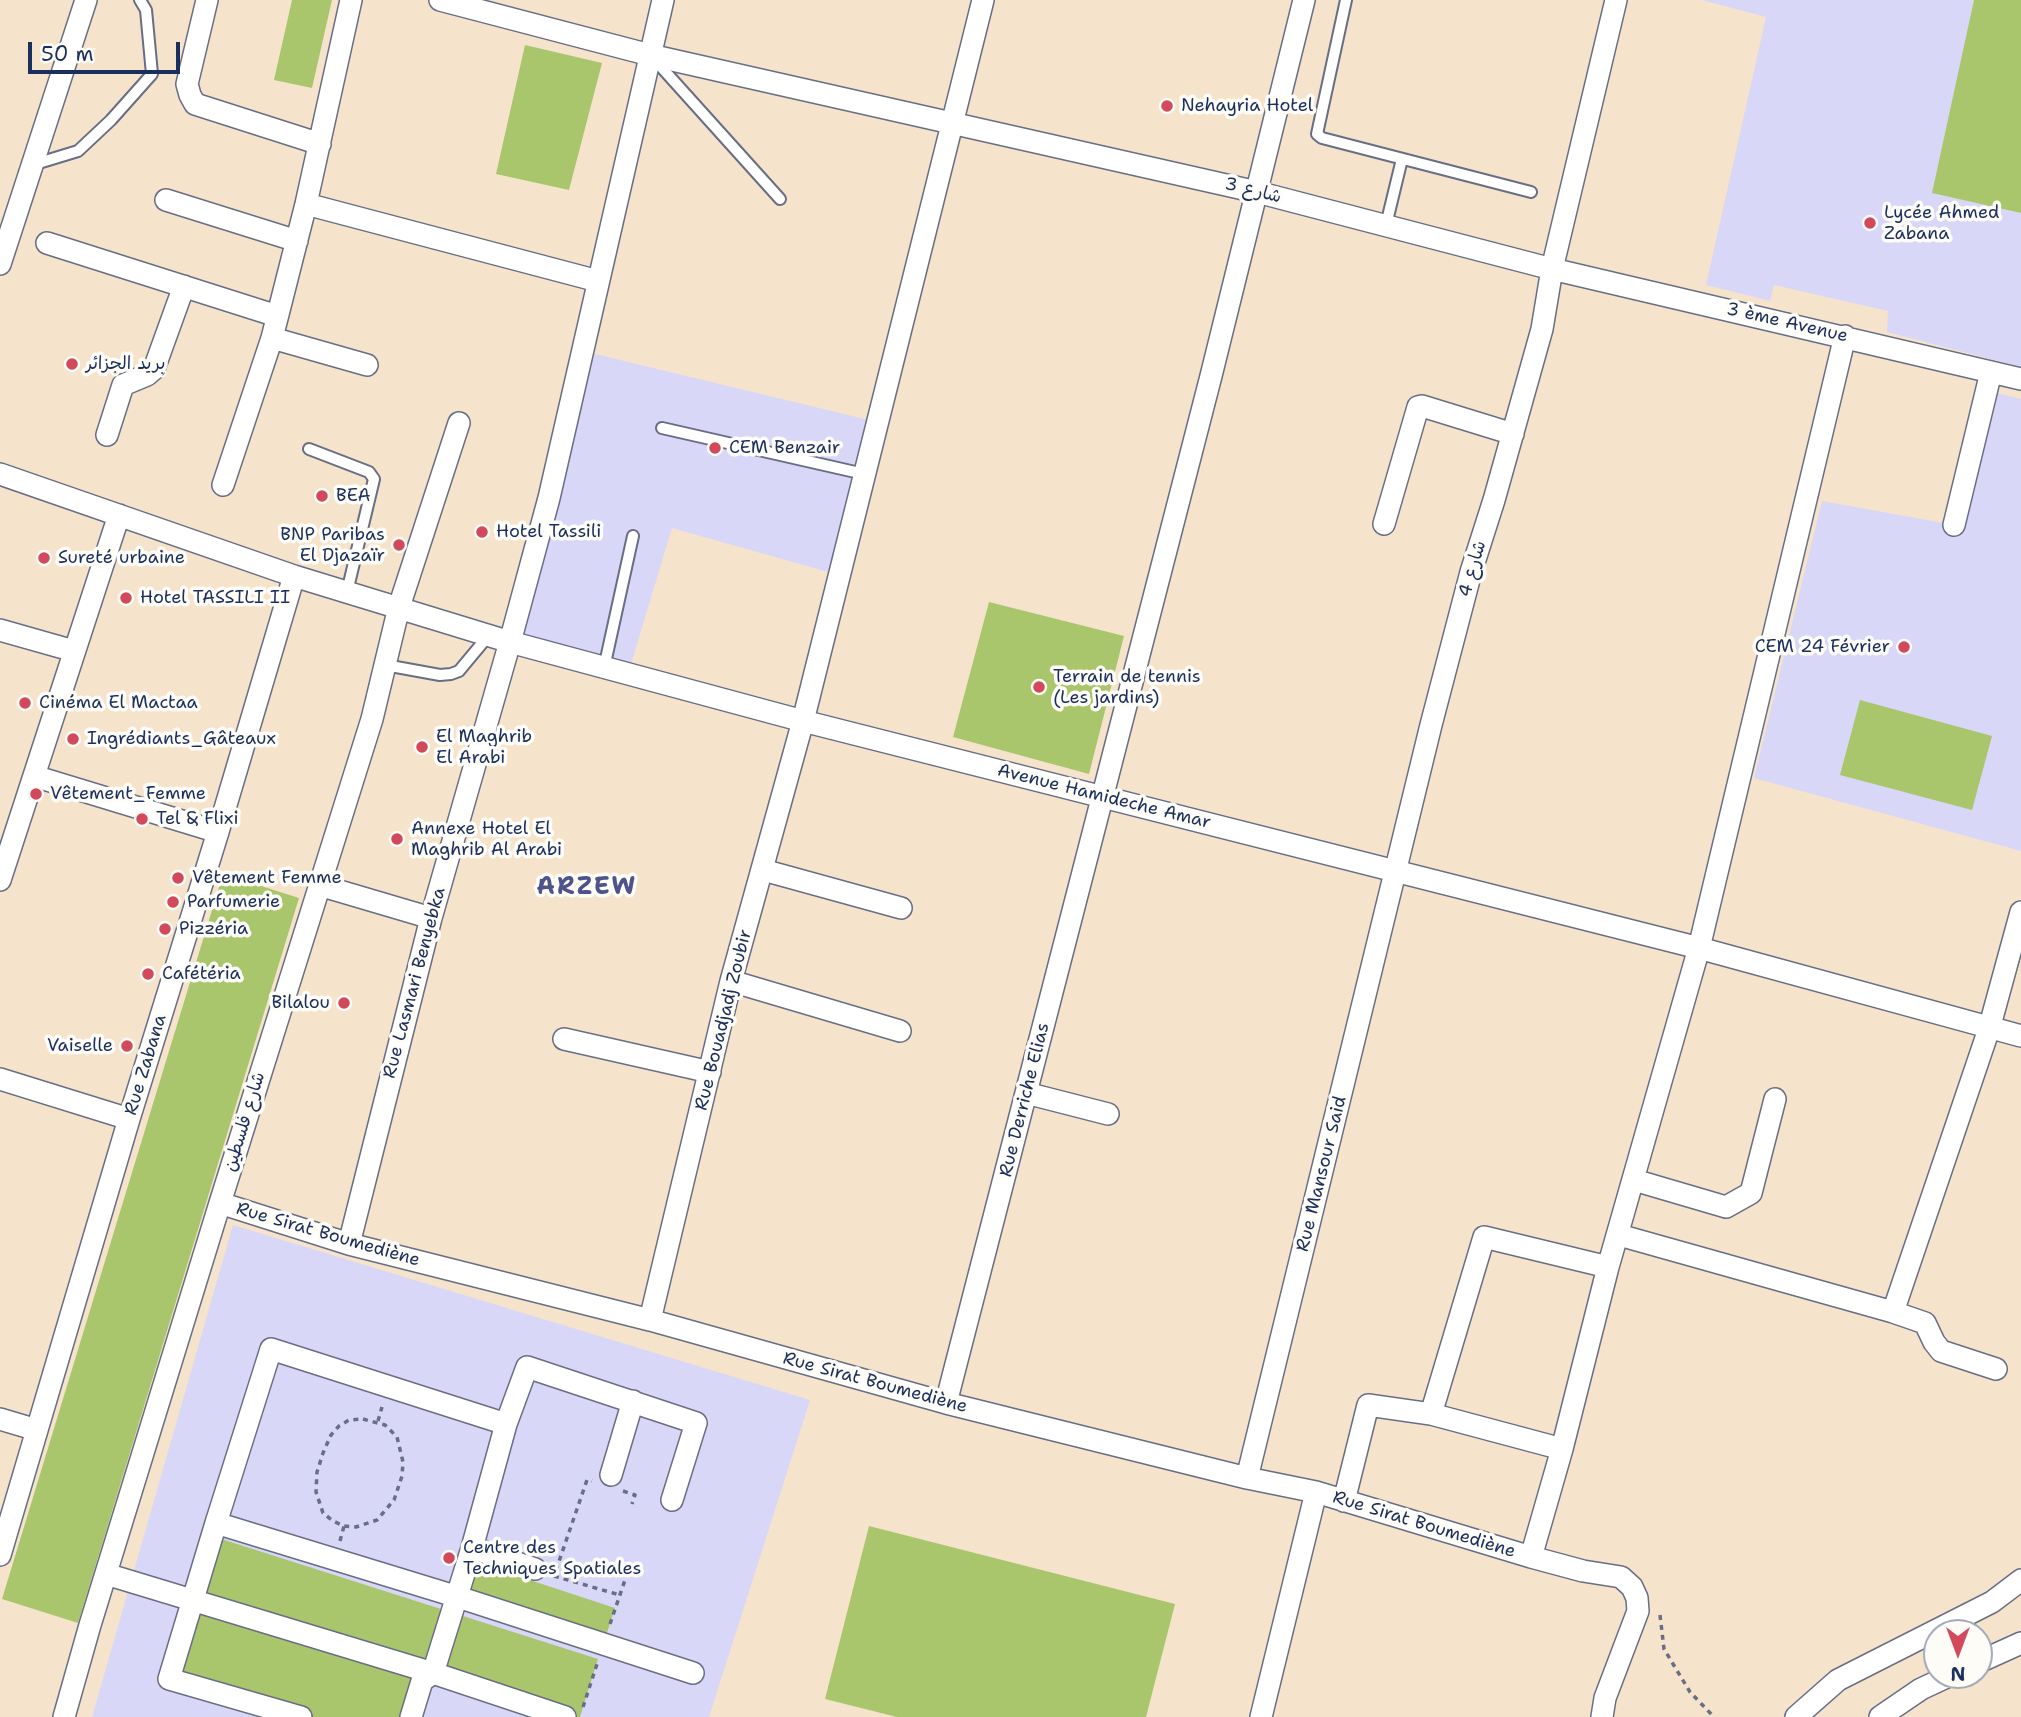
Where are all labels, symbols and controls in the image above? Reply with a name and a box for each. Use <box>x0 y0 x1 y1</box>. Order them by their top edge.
scale bar <box>32 28 184 72</box>
text: 50 m <box>41 40 94 68</box>
place label: Nehayria Hotel <box>1181 95 1313 117</box>
marker: Nehayria Hotel <box>1159 98 1175 114</box>
street label: شارع 3 <box>1222 174 1284 208</box>
place label: Lycée Ahmed Zabana <box>1884 202 1999 244</box>
marker: Lycée Ahmed Zabana <box>1862 215 1878 231</box>
street label: 3 ème Avenue <box>1724 299 1850 347</box>
place label: بريد الجزائر <box>86 353 165 375</box>
marker: بريد الجزائر <box>64 356 80 372</box>
place label: CEM Benzair <box>729 437 840 459</box>
marker: CEM Benzair <box>707 440 723 456</box>
place label: BEA <box>336 485 370 507</box>
marker: BEA <box>314 488 330 504</box>
place label: Hotel Tassili <box>496 521 601 543</box>
place label: BNP Paribas El Djazaïr <box>280 524 385 566</box>
marker: Hotel Tassili <box>474 524 490 540</box>
marker: BNP Paribas El Djazaïr <box>391 537 407 553</box>
street label: شارع 4 <box>1455 538 1491 600</box>
place label: Sureté urbaine <box>58 547 185 569</box>
marker: Sureté urbaine <box>36 550 52 566</box>
place label: Hotel TASSILI II <box>140 587 290 609</box>
marker: Hotel TASSILI II <box>118 590 134 606</box>
place label: CEM 24 Février <box>1755 636 1890 658</box>
marker: CEM 24 Février <box>1896 639 1912 655</box>
place label: Terrain de tennis (Les jardins) <box>1053 666 1201 708</box>
marker: Terrain de tennis (Les jardins) <box>1031 679 1047 695</box>
place label: Cinéma El Mactaa <box>39 692 198 714</box>
marker: Cinéma El Mactaa <box>17 695 33 711</box>
place label: El Maghrib El Arabi <box>436 726 532 768</box>
place label: Ingrédiants_Gâteaux <box>87 728 276 750</box>
marker: Ingrédiants_Gâteaux <box>65 731 81 747</box>
marker: El Maghrib El Arabi <box>414 739 430 755</box>
street label: Avenue Hamideche Amar <box>995 760 1213 834</box>
place label: Vêtement_Femme <box>50 783 206 805</box>
marker: Vêtement_Femme <box>28 786 44 802</box>
place label: Tel & Flixi <box>156 808 239 830</box>
marker: Tel & Flixi <box>134 811 150 827</box>
place label: Annexe Hotel El Maghrib Al Arabi <box>411 818 562 860</box>
marker: Annexe Hotel El Maghrib Al Arabi <box>389 831 405 847</box>
place label: Vêtement Femme <box>192 867 342 889</box>
marker: Vêtement Femme <box>170 870 186 886</box>
district label: ARZEW <box>537 874 637 902</box>
street label: Rue Lasmari Benyebka <box>379 885 451 1081</box>
place label: Parfumerie <box>187 891 280 913</box>
marker: Parfumerie <box>165 894 181 910</box>
place label: Pizzéria <box>179 918 248 940</box>
marker: Pizzéria <box>157 921 173 937</box>
street label: Rue Bouadjadj Zoubir <box>691 927 757 1113</box>
place label: Cafétéria <box>162 963 241 985</box>
marker: Cafétéria <box>140 966 156 982</box>
place label: Bilalou <box>271 992 330 1014</box>
marker: Bilalou <box>336 995 352 1011</box>
street label: Rue Zabana <box>120 1012 172 1118</box>
street label: Rue Derriche Elias <box>995 1021 1055 1179</box>
place label: Vaiselle <box>47 1035 113 1057</box>
marker: Vaiselle <box>119 1038 135 1054</box>
street label: شارع فلسطين <box>220 1070 270 1174</box>
street label: Rue Mansour Said <box>1292 1094 1352 1254</box>
street label: Rue Sirat Boumediène <box>234 1198 422 1272</box>
street label: Rue Sirat Boumediène <box>780 1348 970 1418</box>
street label: Rue Sirat Boumediène <box>1330 1487 1518 1563</box>
place label: Centre des Techniques Spatiales <box>463 1537 641 1580</box>
marker: Centre des Techniques Spatiales <box>441 1550 457 1566</box>
north arrow <box>1923 1619 1993 1689</box>
text: N <box>1950 1661 1966 1686</box>

